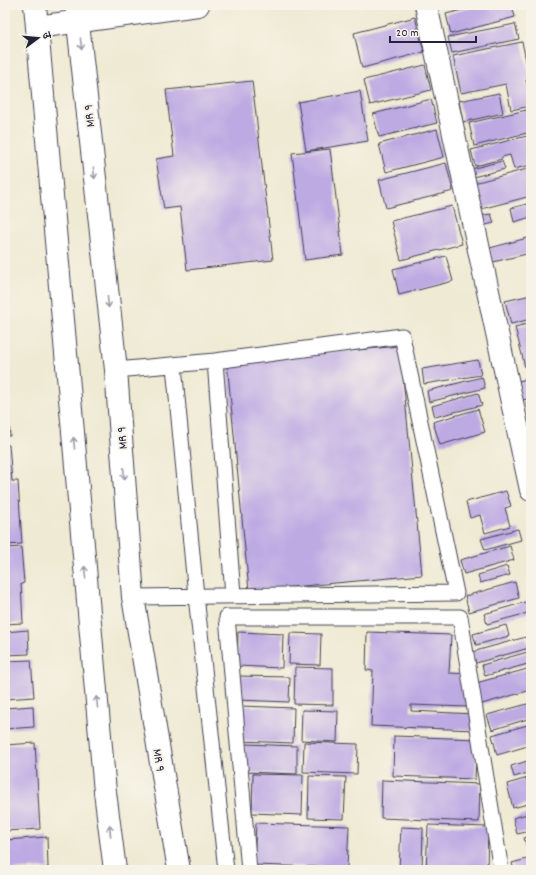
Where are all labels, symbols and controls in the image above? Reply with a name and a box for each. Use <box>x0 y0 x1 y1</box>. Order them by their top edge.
north arrow <box>18 18 58 58</box>
scale bar <box>390 18 476 44</box>
text: 20 m <box>396 25 419 42</box>
text: उ <box>37 30 54 42</box>
one-way arrow <box>77 37 84 50</box>
street label: MR 9 <box>80 103 101 128</box>
one-way arrow <box>91 166 98 179</box>
one-way arrow <box>105 295 112 308</box>
street label: MR 9 <box>113 426 134 450</box>
one-way arrow <box>70 437 78 450</box>
one-way arrow <box>120 467 127 480</box>
one-way arrow <box>82 566 89 579</box>
one-way arrow <box>93 696 100 709</box>
street label: MR 9 <box>146 748 169 773</box>
one-way arrow <box>106 825 114 838</box>

